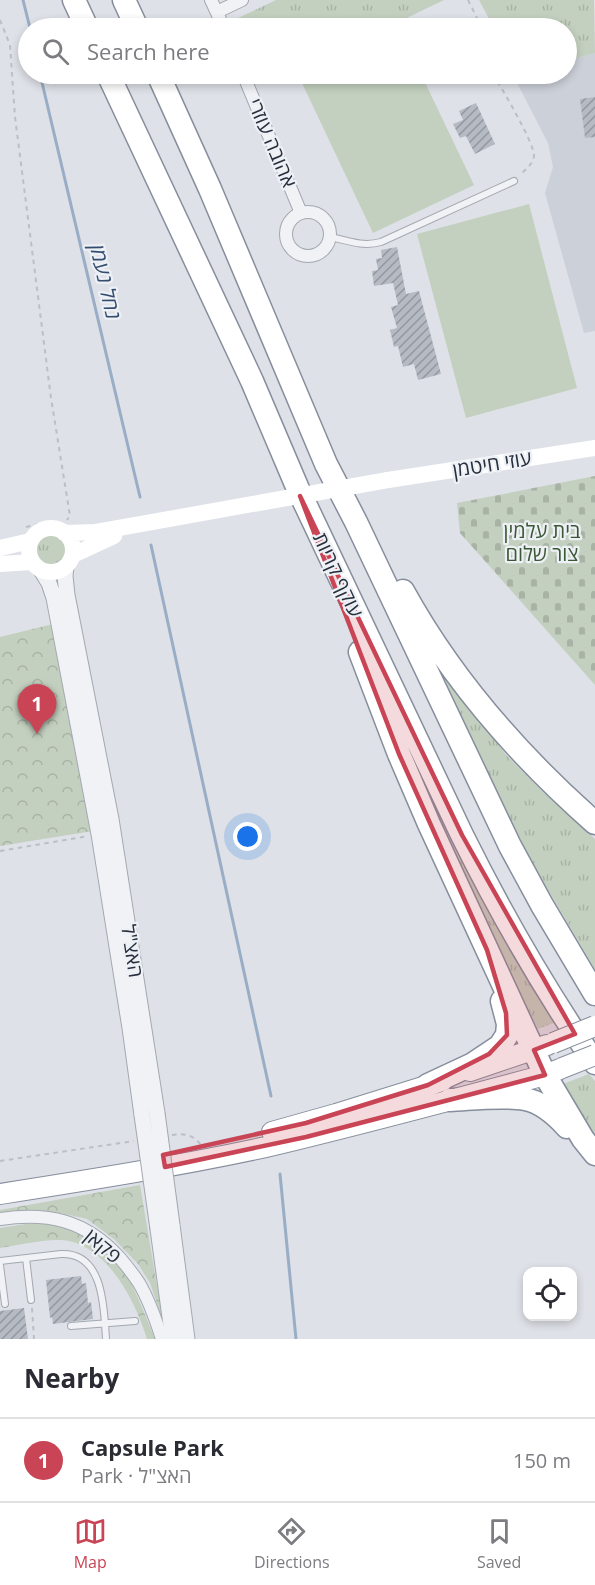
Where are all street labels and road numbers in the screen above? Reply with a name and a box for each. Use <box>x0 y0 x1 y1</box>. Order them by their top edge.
street label: אהובה עוזרי <box>242 94 303 192</box>
street label: עוזי חיטמן <box>451 444 533 483</box>
street label: עוקף קריות <box>307 528 370 622</box>
street label: האצ"ל <box>115 923 150 979</box>
street label: פקאן <box>79 1222 128 1269</box>

